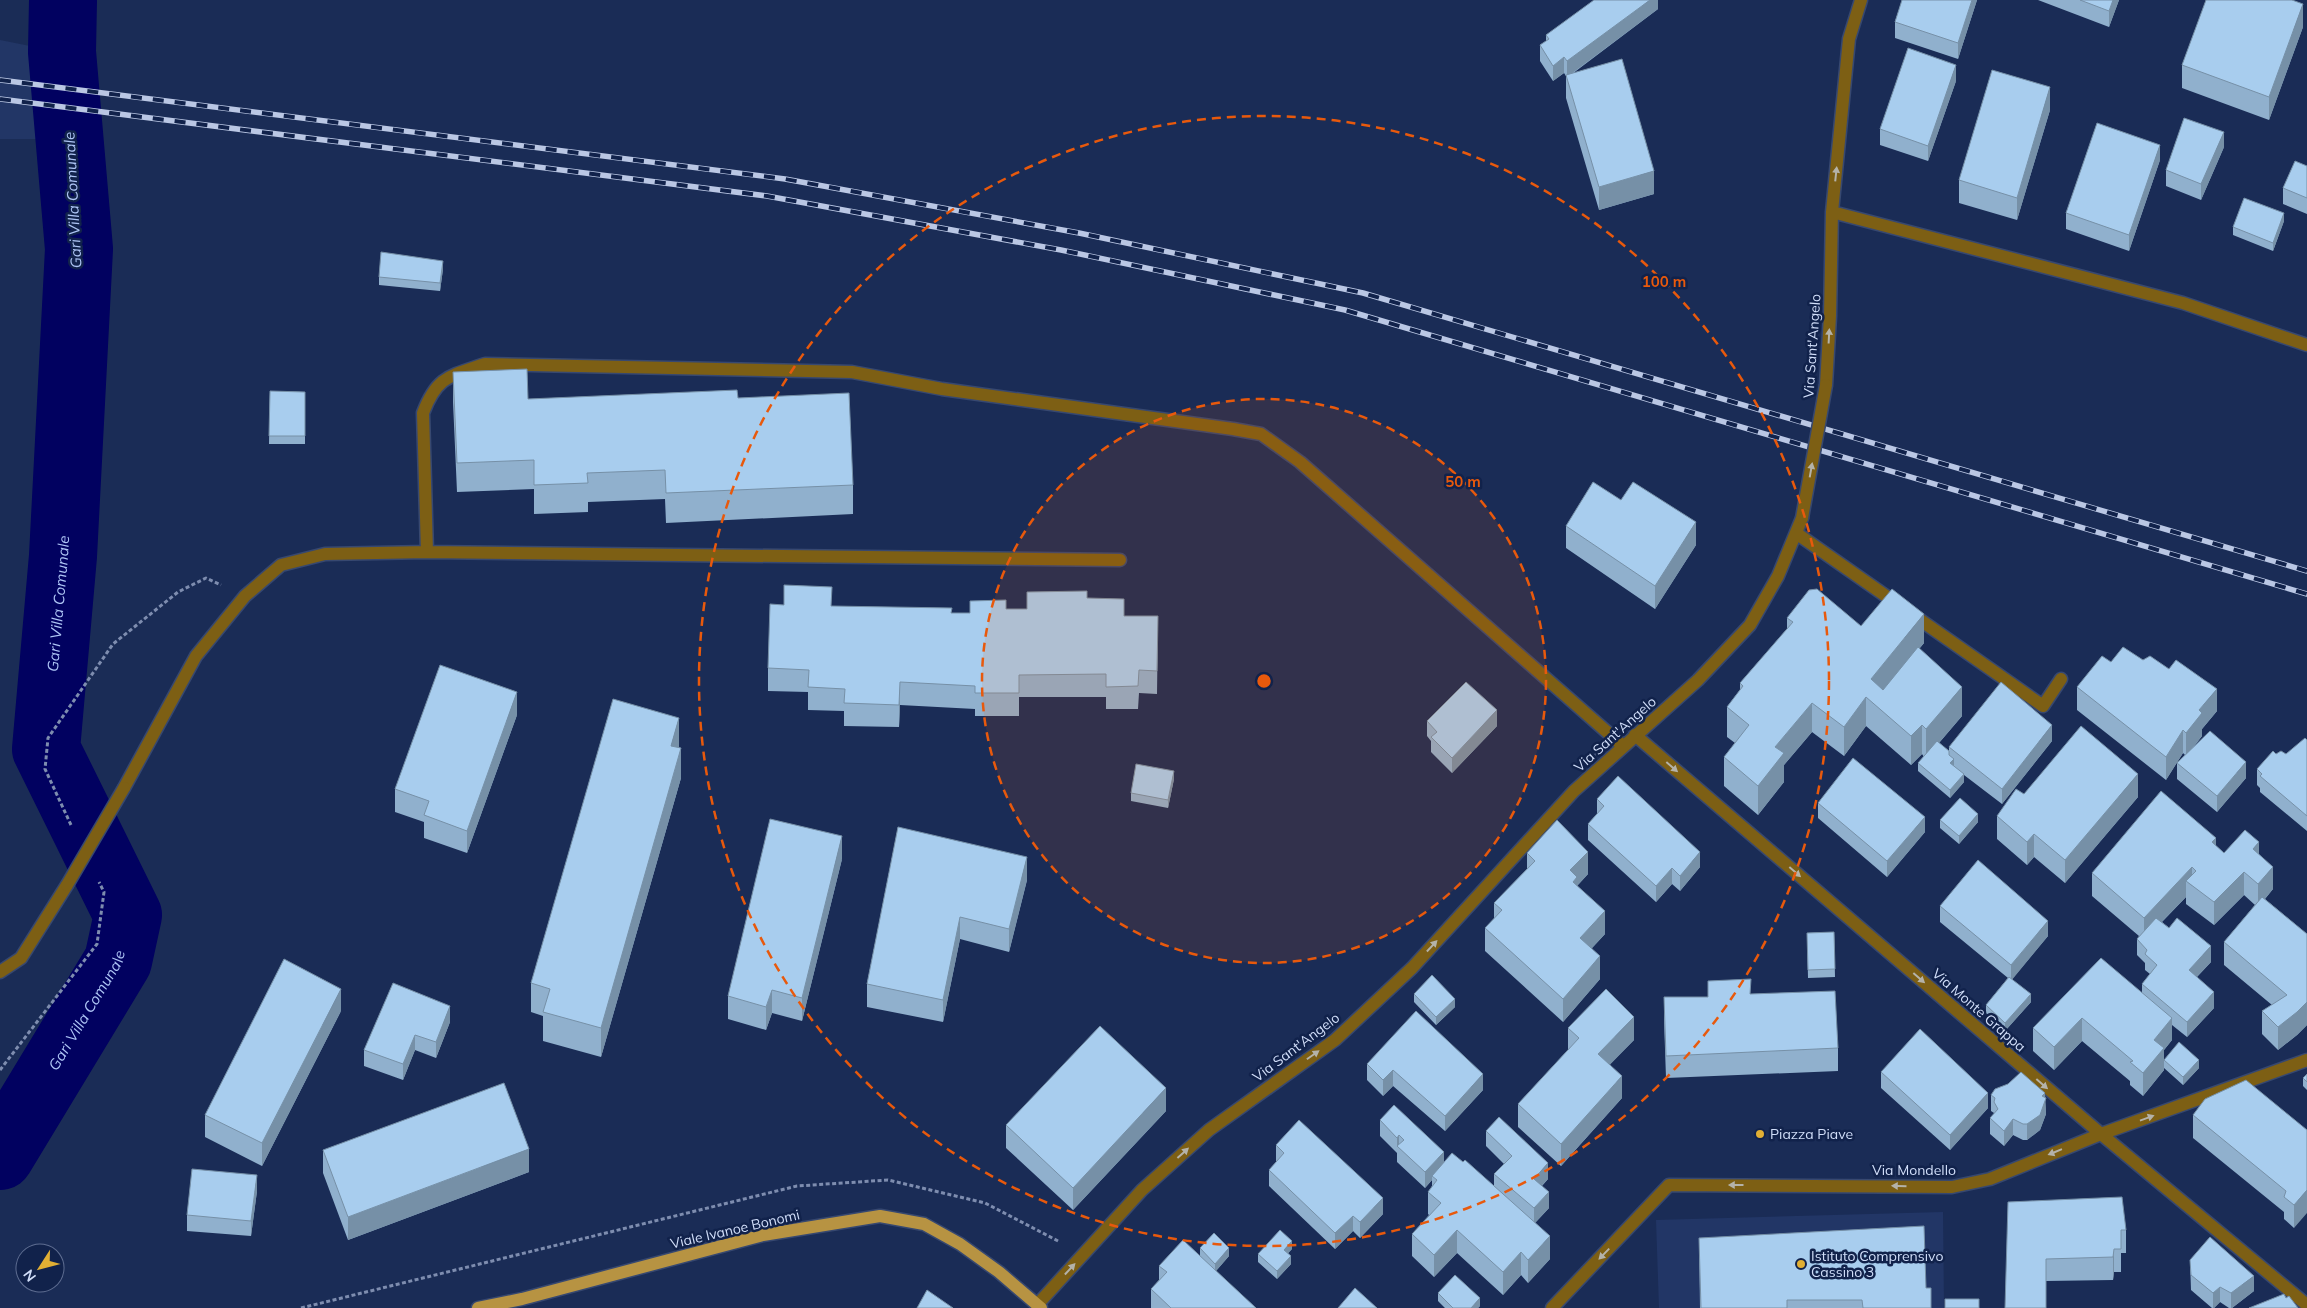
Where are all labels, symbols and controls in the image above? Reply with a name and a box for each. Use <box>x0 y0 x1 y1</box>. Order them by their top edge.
water label: Gari Villa Comunale <box>59 131 86 269</box>
one-way arrow <box>1832 166 1840 182</box>
text: 100 m <box>1642 272 1686 291</box>
street label: Via Sant'Angelo <box>1799 293 1825 399</box>
one-way arrow <box>1826 328 1834 344</box>
one-way arrow <box>1807 462 1815 478</box>
text: 50 m <box>1445 472 1481 491</box>
water label: Gari Villa Comunale <box>43 535 73 673</box>
centre of rings <box>1255 672 1273 690</box>
street label: Via Sant'Angelo <box>1570 692 1660 776</box>
one-way arrow <box>1665 761 1678 772</box>
one-way arrow <box>1789 867 1802 878</box>
one-way arrow <box>1426 940 1438 952</box>
water label: Gari Villa Comunale <box>44 949 129 1074</box>
street label: Via Monte Grappa <box>1928 964 2030 1056</box>
one-way arrow <box>1912 972 1924 984</box>
street label: Via Sant'Angelo <box>1249 1008 1343 1086</box>
one-way arrow <box>1306 1050 1319 1061</box>
one-way arrow <box>2036 1078 2048 1089</box>
one-way arrow <box>2139 1114 2154 1121</box>
place label: Piazza Piave <box>1770 1125 1853 1143</box>
marker: Piazza Piave <box>1754 1128 1766 1140</box>
one-way arrow <box>1177 1147 1189 1159</box>
one-way arrow <box>2048 1149 2063 1157</box>
street label: Via Mondello <box>1872 1161 1956 1179</box>
one-way arrow <box>1728 1181 1744 1189</box>
one-way arrow <box>1891 1182 1907 1190</box>
street label: Viale Ivanoe Bonomi <box>669 1205 801 1253</box>
north arrow <box>15 1243 65 1293</box>
place label: Istituto Comprensivo Cassino 3 <box>1811 1247 1943 1281</box>
one-way arrow <box>1598 1248 1610 1260</box>
marker: Istituto Comprensivo Cassino 3 <box>1795 1258 1807 1270</box>
one-way arrow <box>1064 1264 1076 1276</box>
text: N <box>19 1266 40 1285</box>

